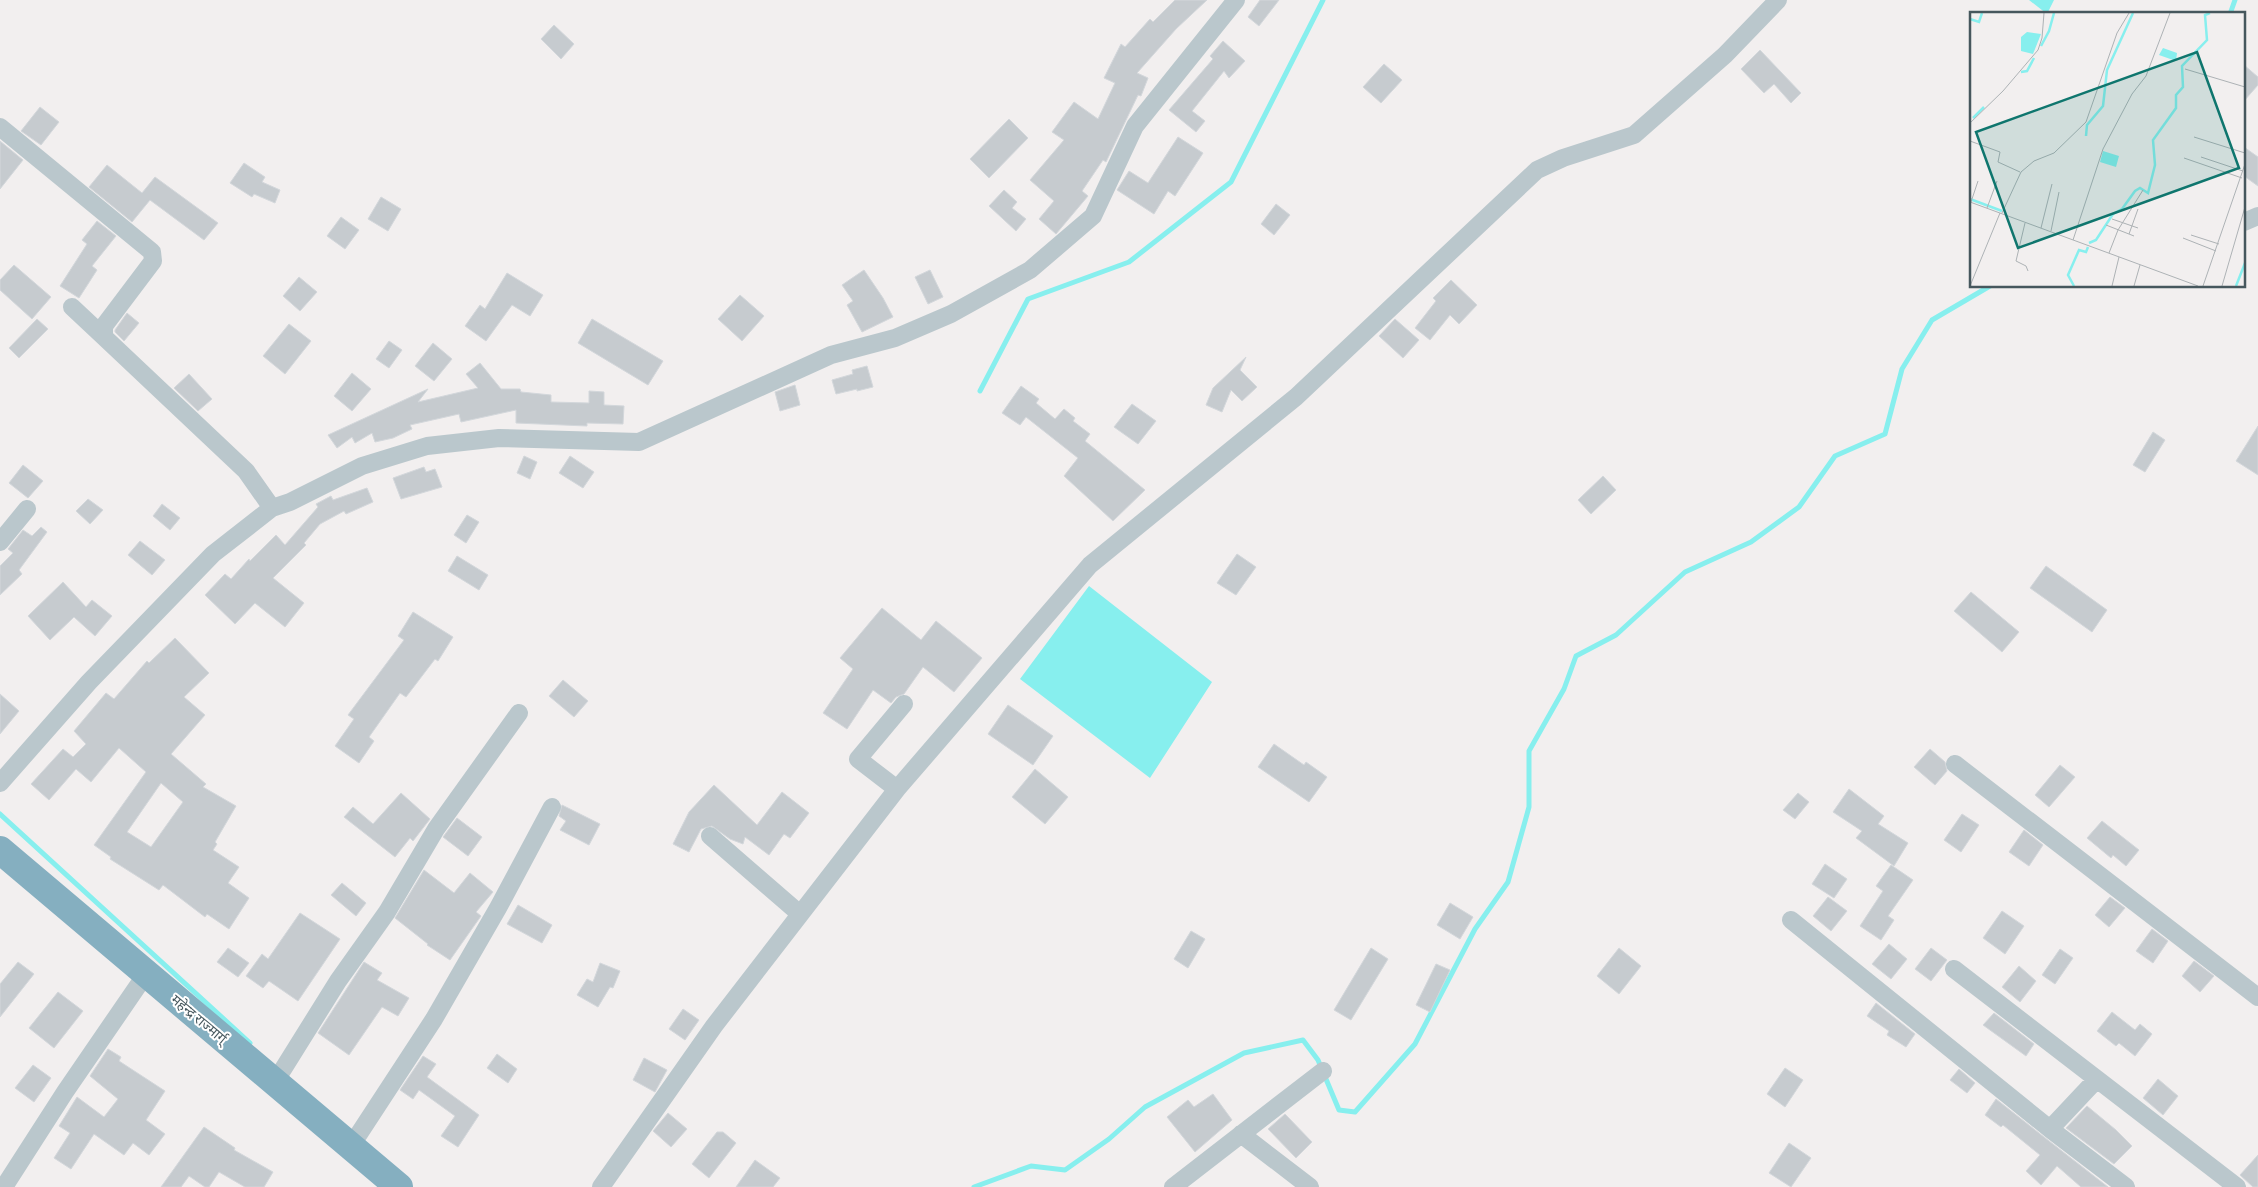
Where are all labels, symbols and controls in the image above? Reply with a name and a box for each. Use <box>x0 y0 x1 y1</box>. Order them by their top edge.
inset map <box>1970 12 2246 288</box>
street label: महेन्द्र राज्मार्ग् <box>167 990 232 1050</box>

